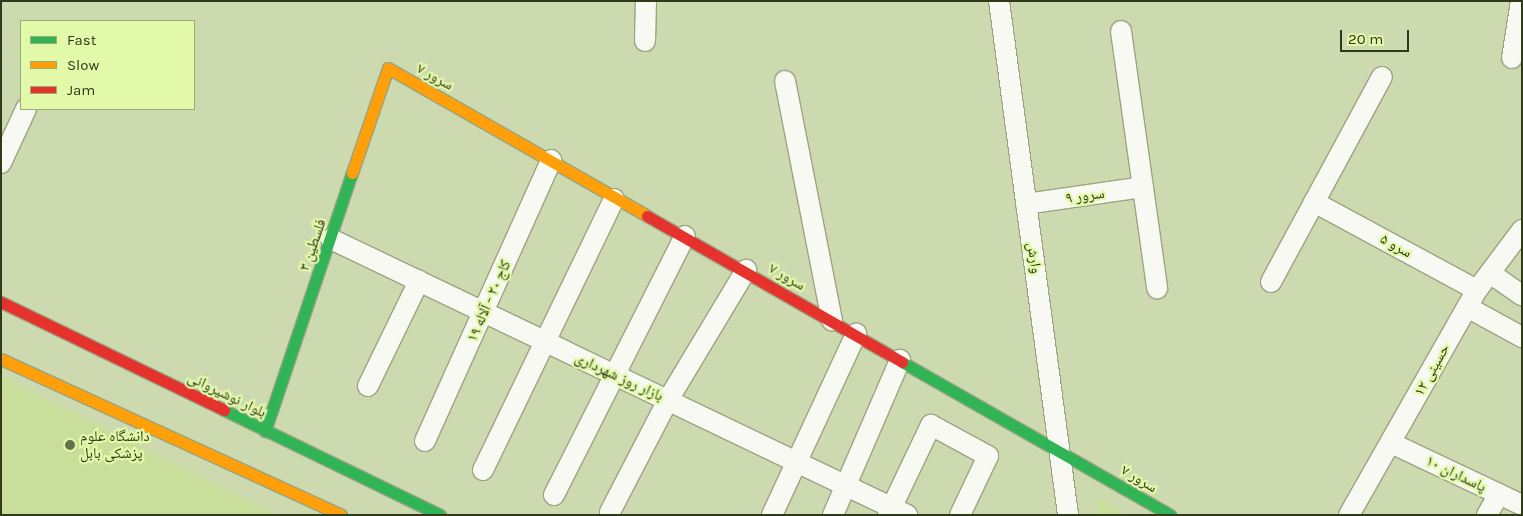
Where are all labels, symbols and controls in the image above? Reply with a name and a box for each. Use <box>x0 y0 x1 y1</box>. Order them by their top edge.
legend <box>20 20 195 110</box>
scale bar <box>1343 20 1412 52</box>
text: 20 m <box>1348 30 1383 48</box>
text: Fast <box>67 31 96 49</box>
text: Slow <box>67 56 99 74</box>
street label: سرور ۷ <box>414 60 456 94</box>
text: Jam <box>67 81 95 99</box>
street label: سرور ۹ <box>1064 184 1106 208</box>
street label: فلسطین ۳ <box>296 217 330 273</box>
street label: سرو ۵ <box>1377 230 1415 262</box>
street label: وارش <box>1023 241 1045 275</box>
street label: کاج ۲۰ - آلاله ۱۹ <box>463 257 515 345</box>
street label: سرور ۷ <box>766 259 808 295</box>
street label: حسینی ۱۲ <box>1410 341 1454 399</box>
street label: بازار روز شهرداری <box>572 349 666 405</box>
street label: بلوار نوشیروانی <box>185 368 269 422</box>
place label: دانشگاه علوم پزشکی بابل <box>80 427 150 462</box>
marker: دانشگاه علوم پزشکی بابل <box>64 439 76 451</box>
street label: پاسداران ١٠ <box>1423 452 1489 496</box>
street label: سرور ۷ <box>1118 461 1160 497</box>

